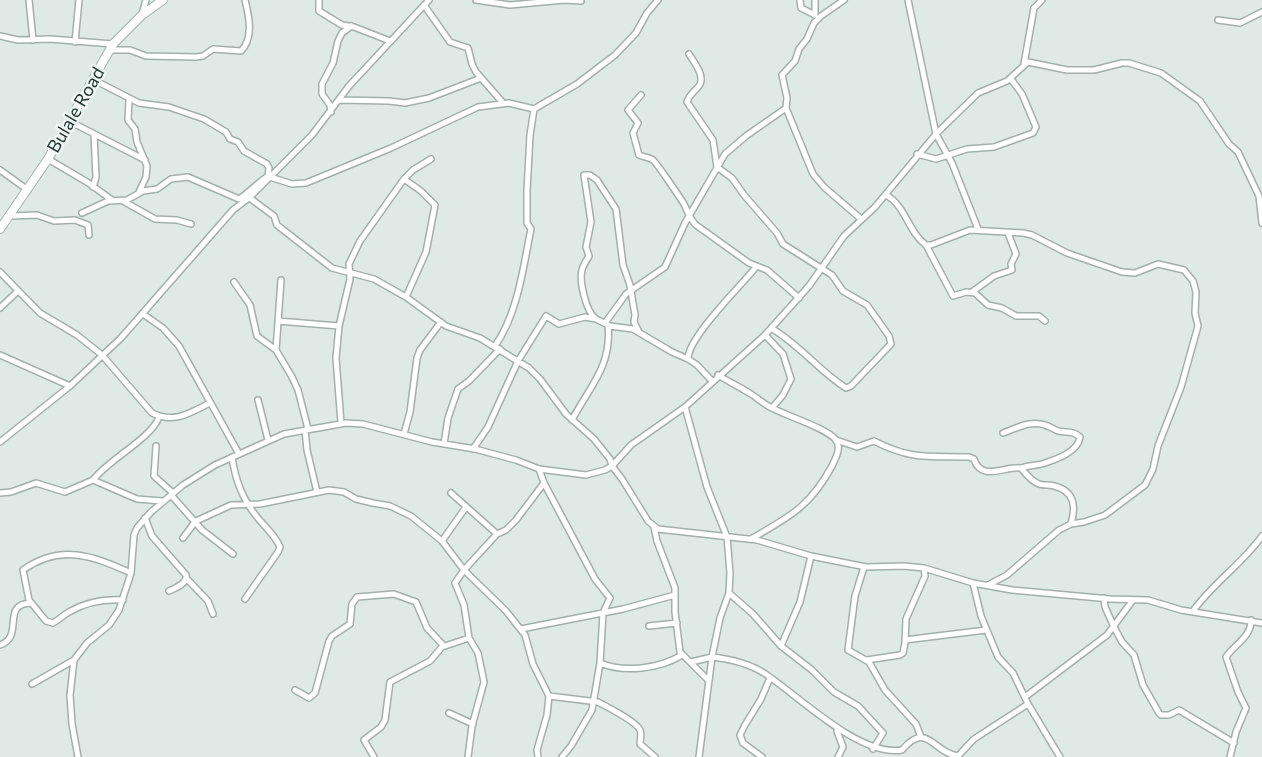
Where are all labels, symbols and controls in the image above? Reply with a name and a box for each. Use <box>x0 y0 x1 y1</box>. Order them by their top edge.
street label: Bulale Road <box>43 63 109 157</box>

